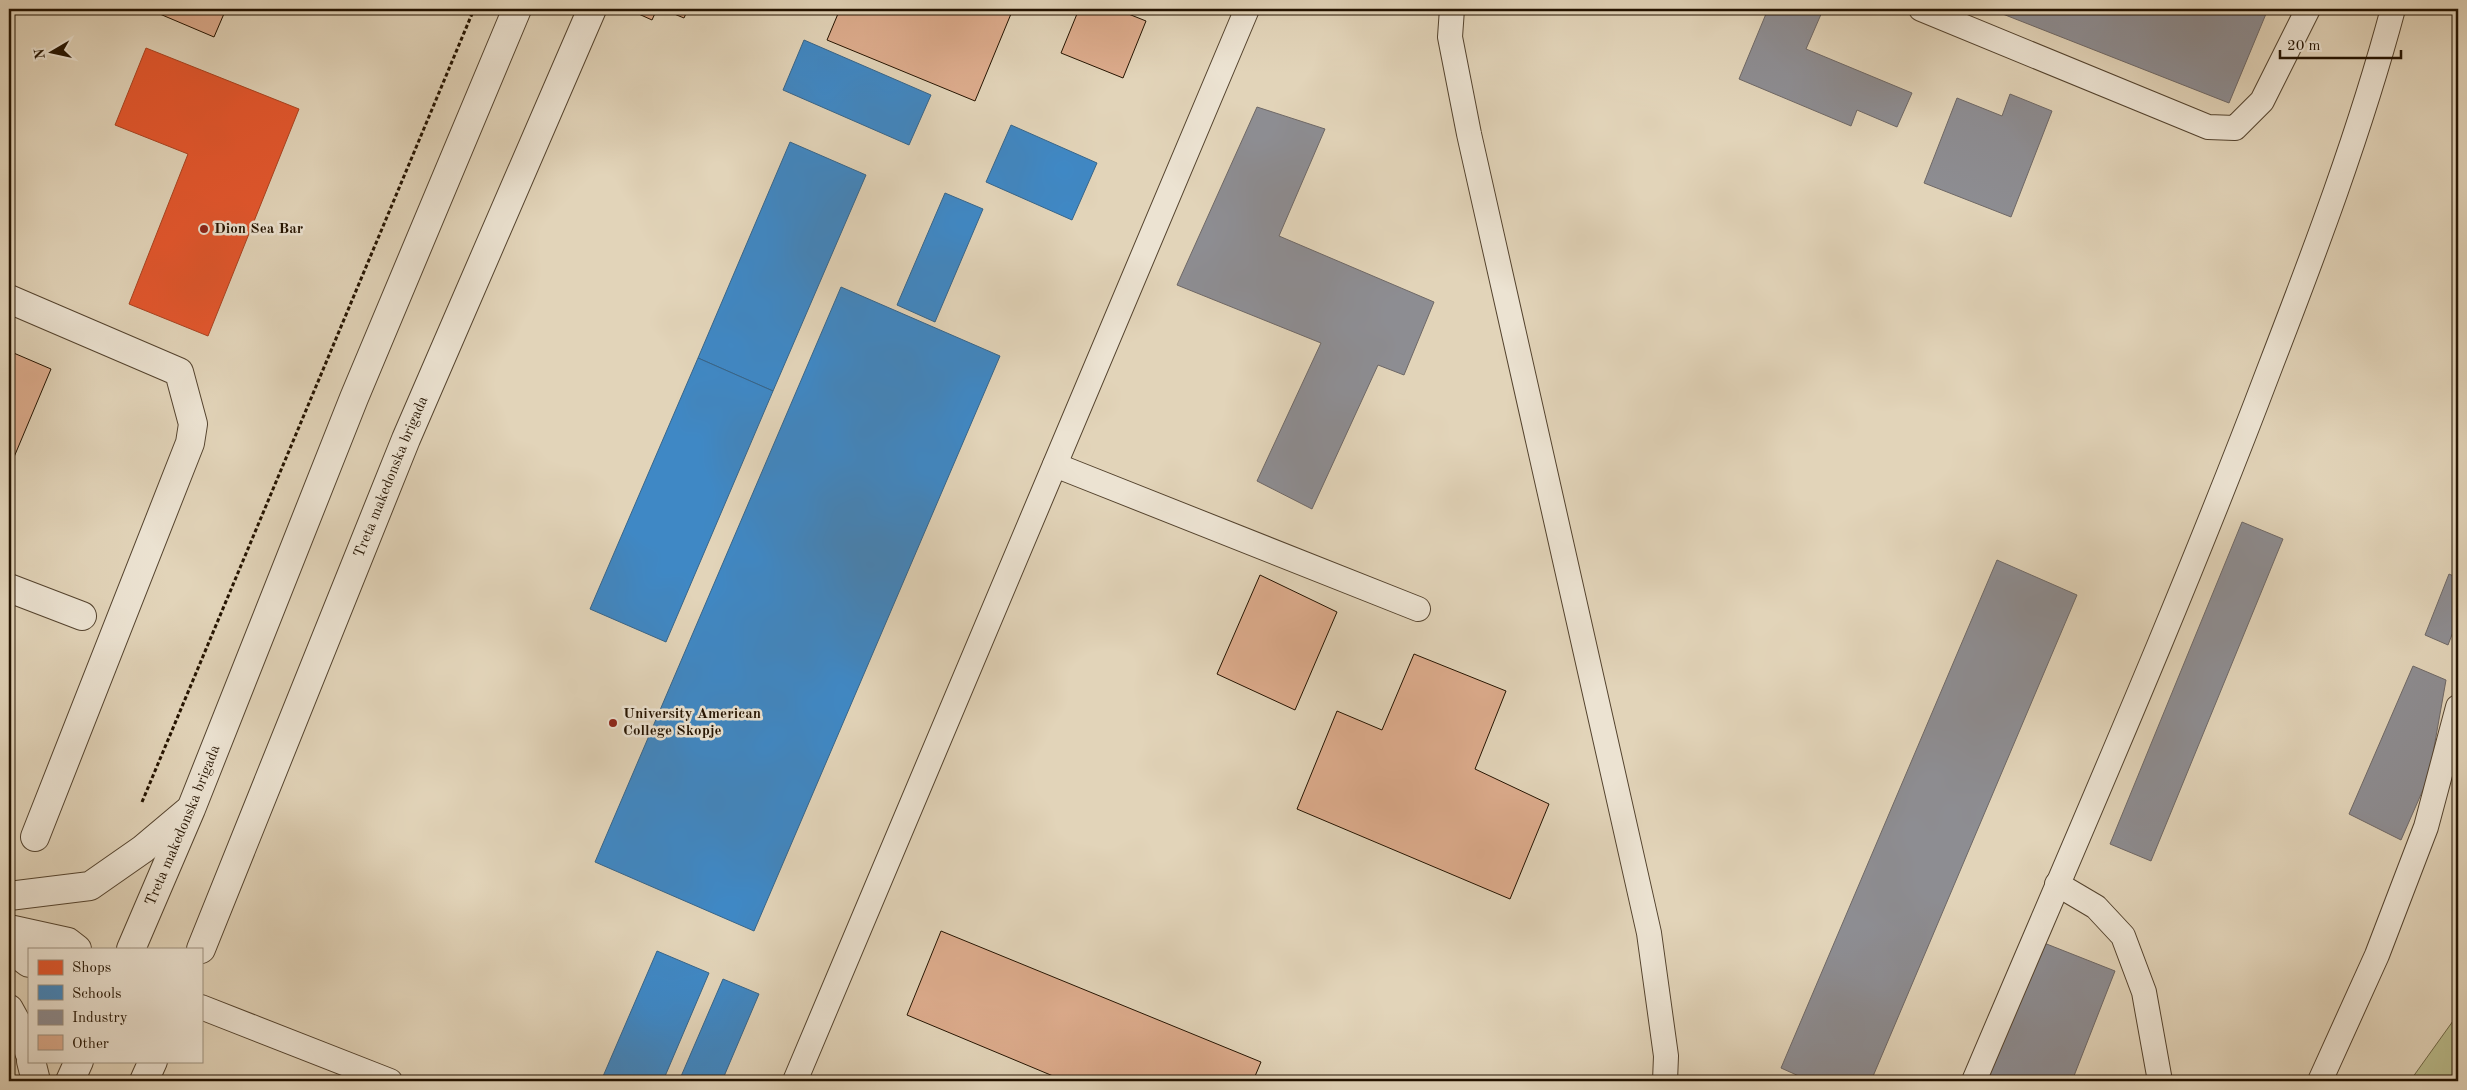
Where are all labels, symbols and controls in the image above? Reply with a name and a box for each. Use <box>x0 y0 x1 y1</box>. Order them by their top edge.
north arrow <box>28 28 78 78</box>
scale bar <box>2280 28 2401 60</box>
text: 20 m <box>2287 39 2321 54</box>
text: N <box>32 47 48 60</box>
place label: Dion Sea Bar <box>214 222 304 237</box>
marker: Dion Sea Bar <box>198 223 210 235</box>
street label: Treta makedonska brigada <box>352 394 431 560</box>
place label: University American College Skopje <box>623 707 761 739</box>
marker: University American College Skopje <box>607 717 619 729</box>
street label: Treta makedonska brigada <box>143 742 223 908</box>
legend <box>28 948 202 1062</box>
text: Shops <box>72 961 111 976</box>
text: Schools <box>72 987 121 1002</box>
text: Industry <box>72 1011 128 1026</box>
text: Other <box>72 1037 109 1052</box>

